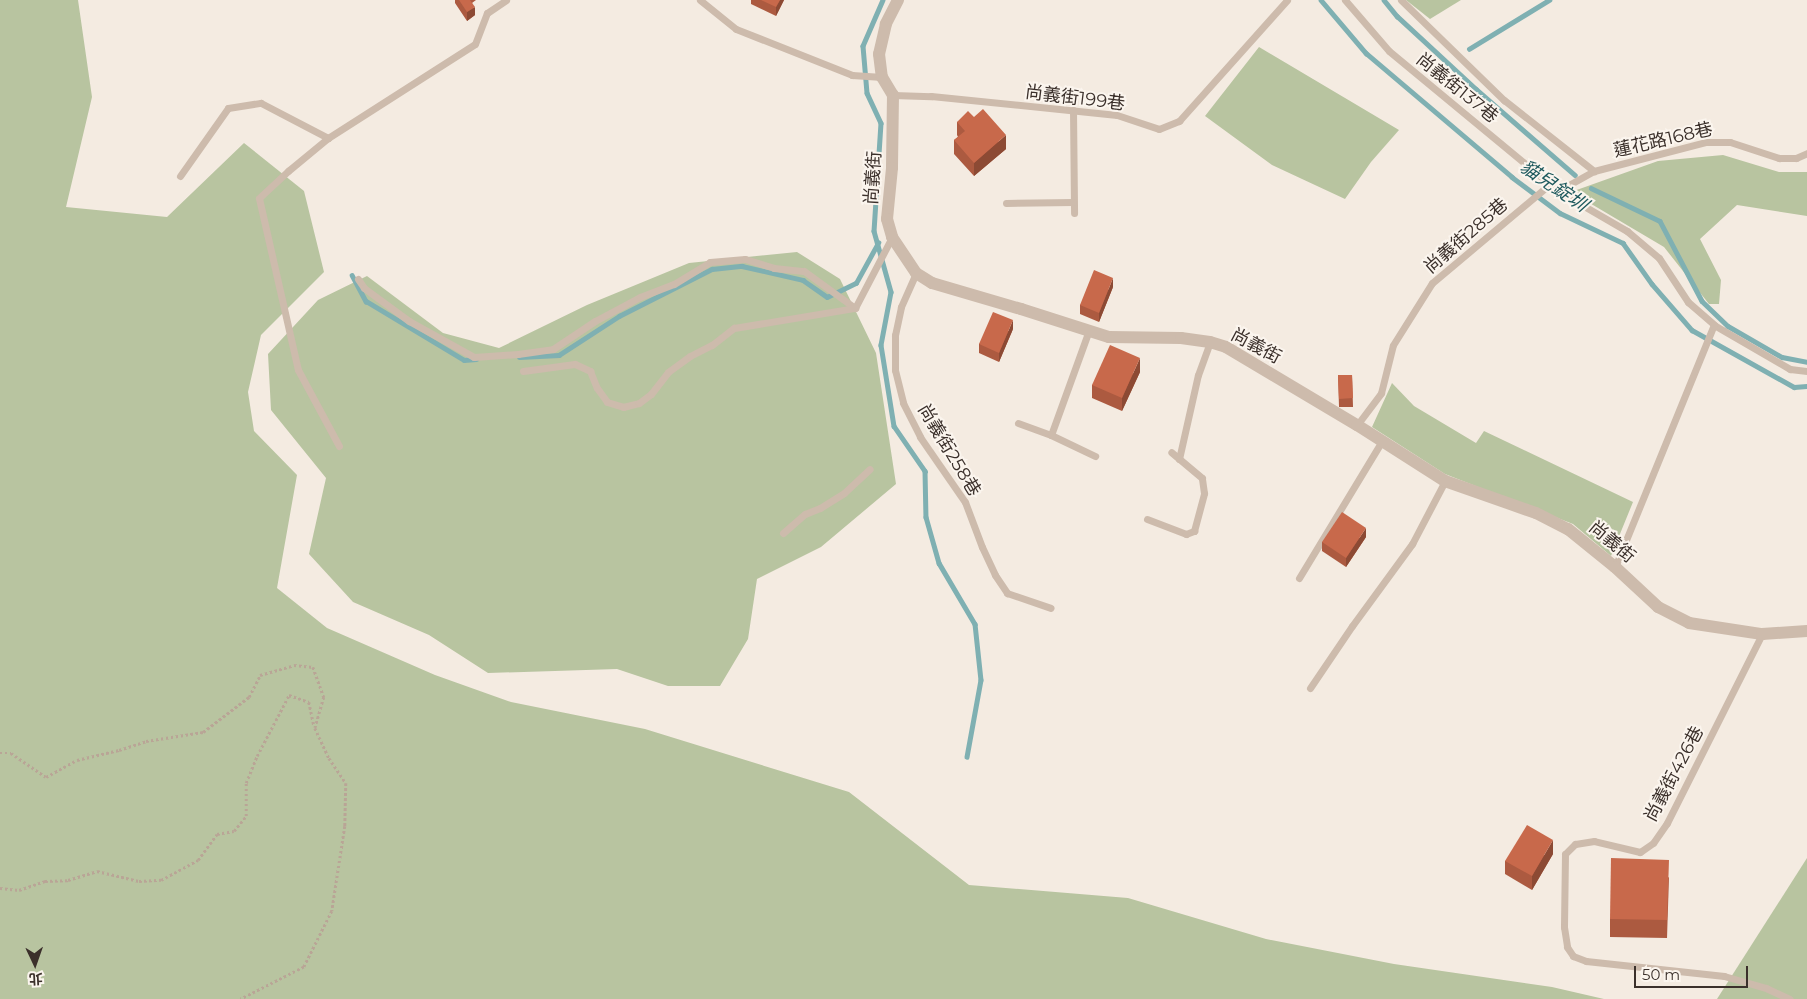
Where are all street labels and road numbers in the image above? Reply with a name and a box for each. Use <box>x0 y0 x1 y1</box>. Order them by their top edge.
street label: 尚義街137巷 <box>1412 48 1502 128</box>
street label: 尚義街199巷 <box>1024 81 1126 115</box>
street label: 蓮花路168巷 <box>1611 118 1715 162</box>
street label: 尚義街 <box>860 150 886 206</box>
street label: 尚義街285巷 <box>1420 194 1512 278</box>
street label: 尚義街 <box>1227 324 1285 368</box>
street label: 尚義街258巷 <box>913 400 985 500</box>
street label: 尚義街 <box>1584 516 1640 568</box>
street label: 尚義街426巷 <box>1640 723 1708 825</box>

